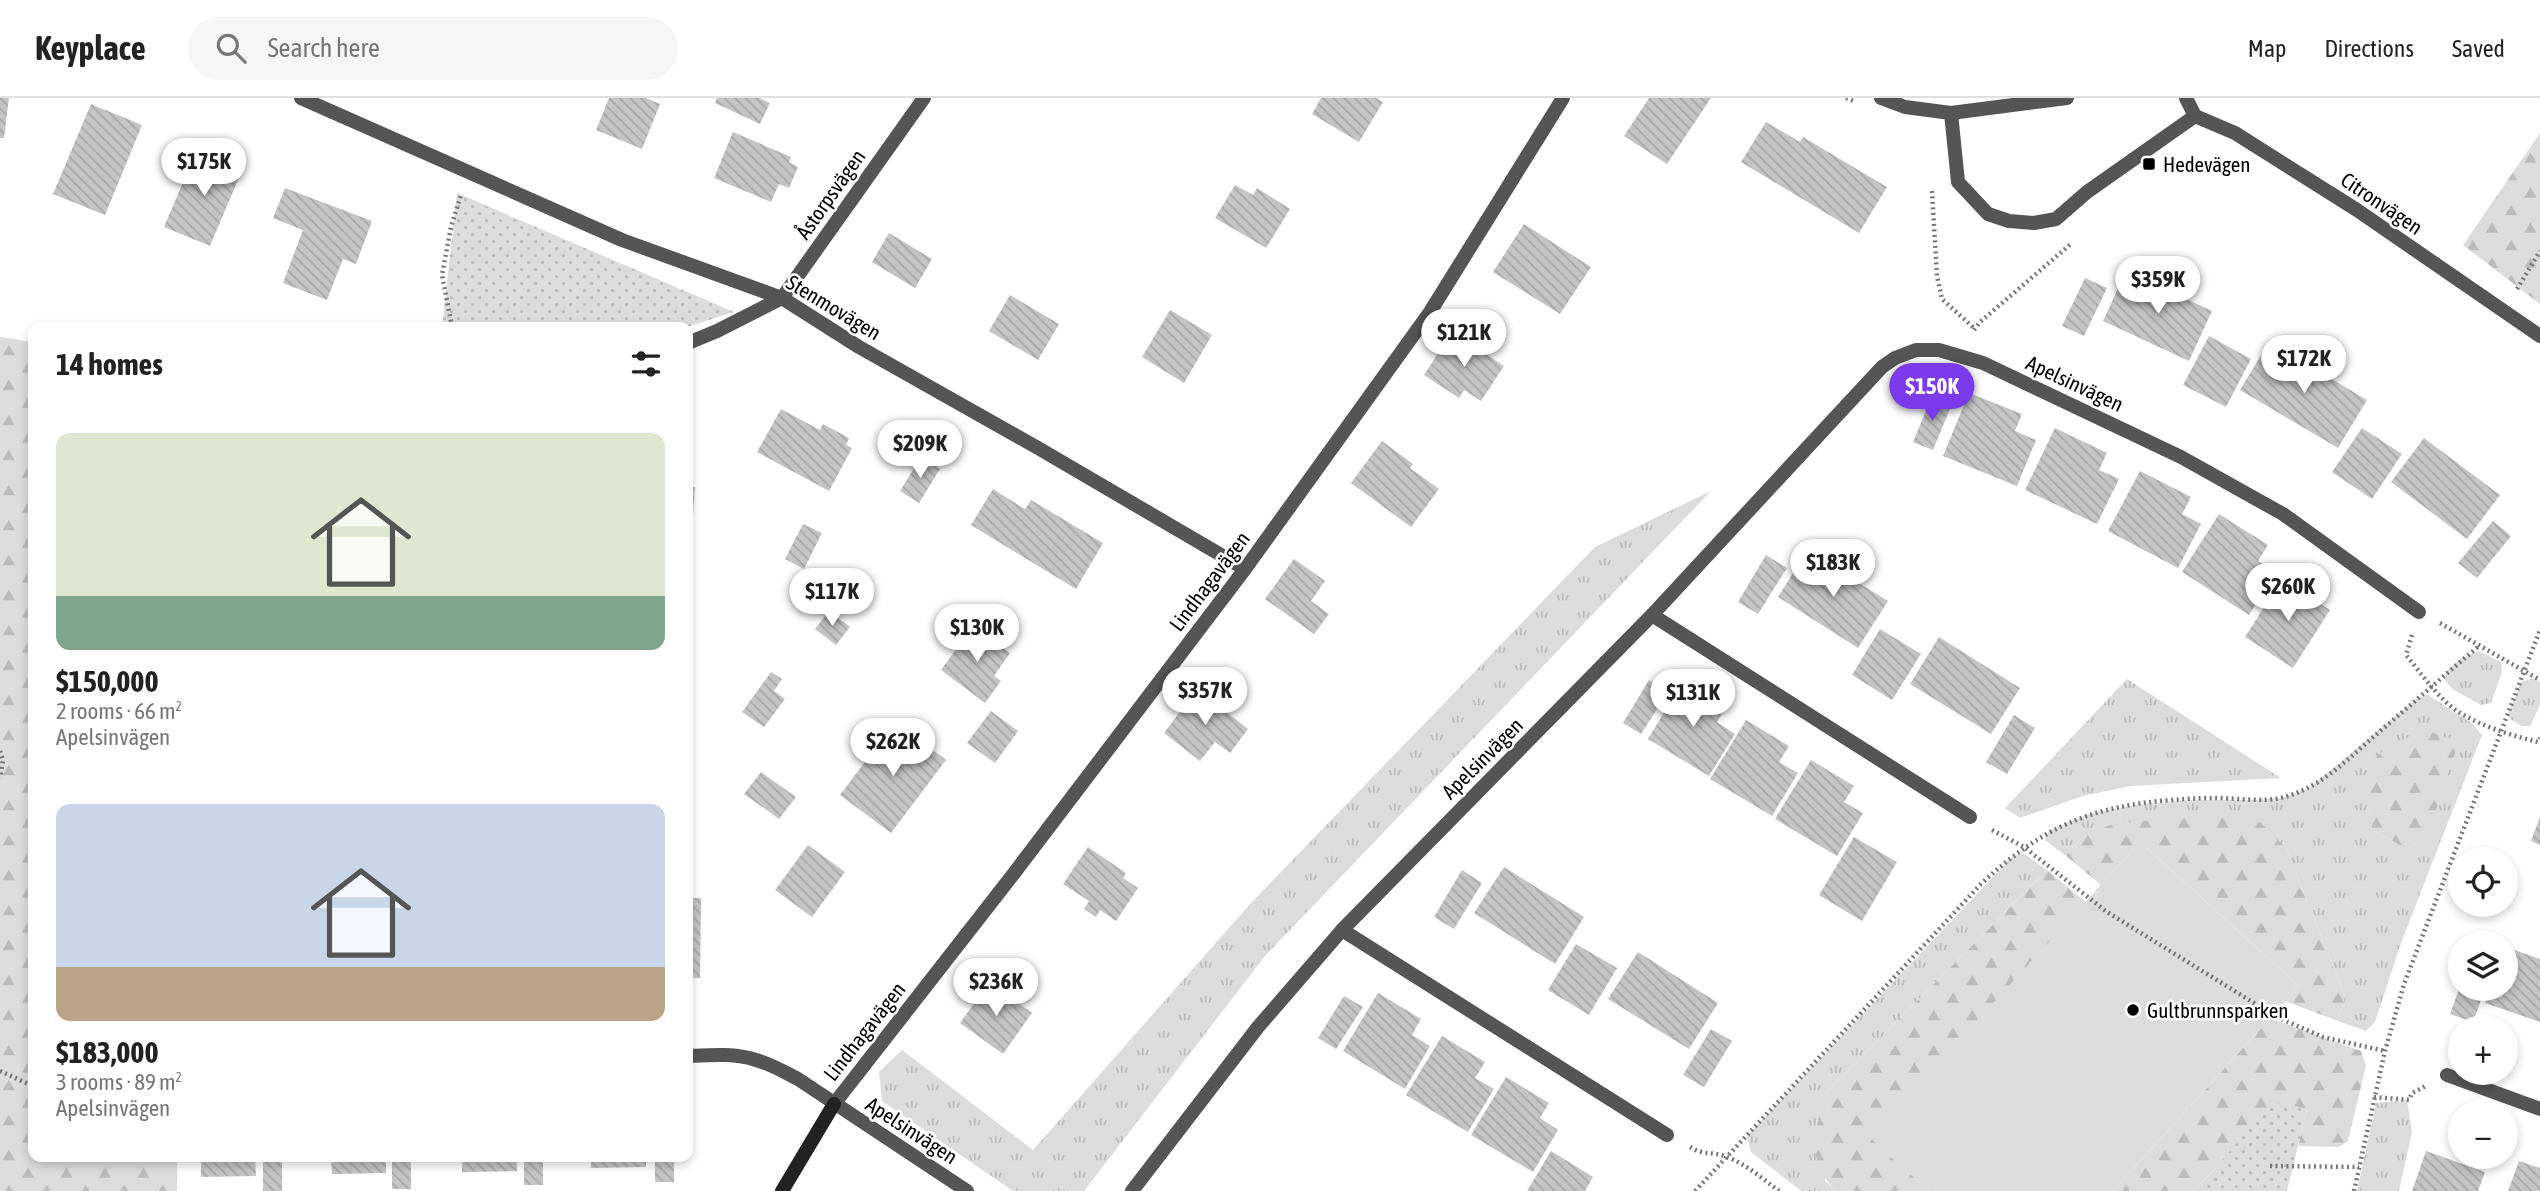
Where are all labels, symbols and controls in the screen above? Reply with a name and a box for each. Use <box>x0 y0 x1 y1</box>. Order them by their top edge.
search box <box>188 17 678 80</box>
text: Keyplace <box>35 29 146 67</box>
icon: search <box>212 29 250 67</box>
text: Search here <box>268 33 380 63</box>
text: Map <box>2248 35 2286 62</box>
text: Directions <box>2324 35 2414 62</box>
text: Saved <box>2452 35 2505 62</box>
pin: $175K <box>155 139 253 198</box>
street label: Åstorpsvägen <box>790 145 870 243</box>
text: $175K <box>177 148 231 174</box>
place label: Hedevägen <box>2163 152 2250 176</box>
marker: Hedevägen <box>2141 156 2157 172</box>
street label: Citronvägen <box>2337 167 2427 239</box>
pin: $359K <box>2109 256 2207 316</box>
text: $359K <box>2131 266 2185 292</box>
street label: Stenmovägen <box>783 269 885 345</box>
pin: $121K <box>1415 310 1513 369</box>
text: $121K <box>1437 319 1491 345</box>
pin: $172K <box>2255 336 2353 395</box>
icon: filters <box>627 345 665 383</box>
text: $172K <box>2277 345 2331 371</box>
text: 14 homes <box>56 347 163 381</box>
street label: Apelsinvägen <box>2023 350 2127 416</box>
pin: $150K <box>1883 364 1981 423</box>
text: $150K <box>1905 373 1959 399</box>
pin: $209K <box>871 420 969 480</box>
text: $209K <box>893 430 947 456</box>
icon: home <box>298 479 424 605</box>
street label: Lindhagavägen <box>1164 527 1254 635</box>
pin: $183K <box>1784 540 1882 599</box>
text: $183K <box>1806 549 1860 575</box>
pin: $260K <box>2239 564 2337 623</box>
pin: $117K <box>783 568 881 628</box>
text: $260K <box>2261 573 2315 599</box>
text: $117K <box>805 578 859 604</box>
pin: $130K <box>928 604 1026 664</box>
text: $130K <box>950 614 1004 640</box>
text: $150,000 <box>56 664 159 698</box>
pin: $357K <box>1156 668 1254 727</box>
pin: $131K <box>1644 670 1742 729</box>
text: $357K <box>1178 677 1232 703</box>
text: $131K <box>1666 679 1720 705</box>
text: 2 rooms · 66 m² <box>56 698 182 724</box>
street label: Apelsinvägen <box>1437 713 1527 803</box>
pin: $262K <box>844 718 942 778</box>
text: Apelsinvägen <box>56 724 170 750</box>
text: $262K <box>866 728 920 754</box>
map controls <box>2448 847 2518 1169</box>
button: locate <box>2448 847 2518 917</box>
icon: home <box>298 850 424 976</box>
button: layers <box>2448 931 2518 1001</box>
pin: $236K <box>947 958 1045 1018</box>
text: $236K <box>969 968 1023 994</box>
street label: Lindhagavägen <box>818 977 910 1085</box>
place label: Gultbrunnsparken <box>2147 998 2288 1022</box>
marker: Gultbrunnsparken <box>2125 1002 2141 1018</box>
button: + <box>2448 1015 2518 1085</box>
text: $183,000 <box>56 1035 159 1069</box>
text: 3 rooms · 89 m² <box>56 1069 182 1095</box>
street label: Apelsinvägen <box>862 1092 962 1168</box>
text: Apelsinvägen <box>56 1095 170 1121</box>
button: − <box>2448 1099 2518 1169</box>

